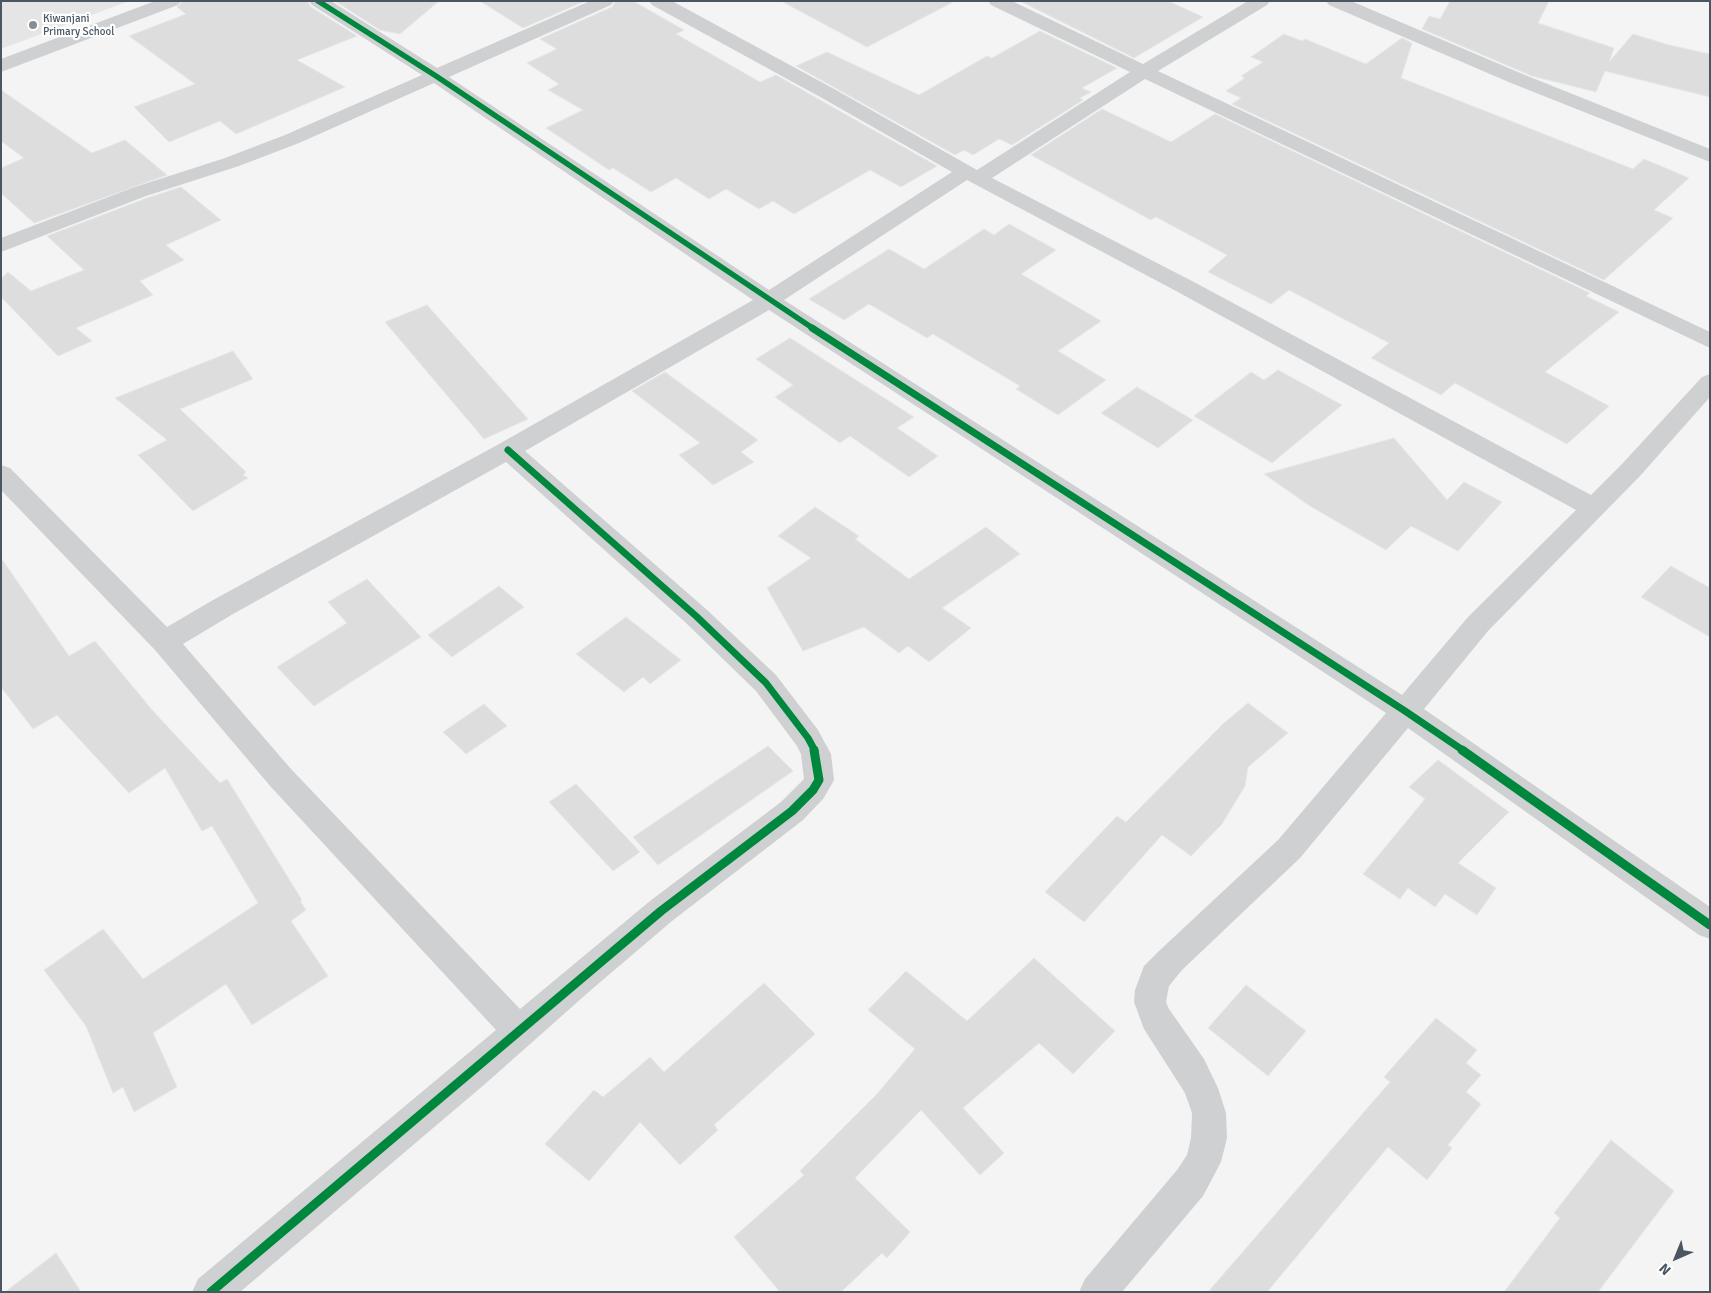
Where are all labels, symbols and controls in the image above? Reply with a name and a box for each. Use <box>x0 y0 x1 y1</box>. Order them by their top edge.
place label: Kiwanjani Primary School <box>43 12 114 38</box>
marker: Kiwanjani Primary School <box>27 19 39 31</box>
north arrow <box>1651 1233 1701 1283</box>
text: N <box>1656 1260 1675 1279</box>

